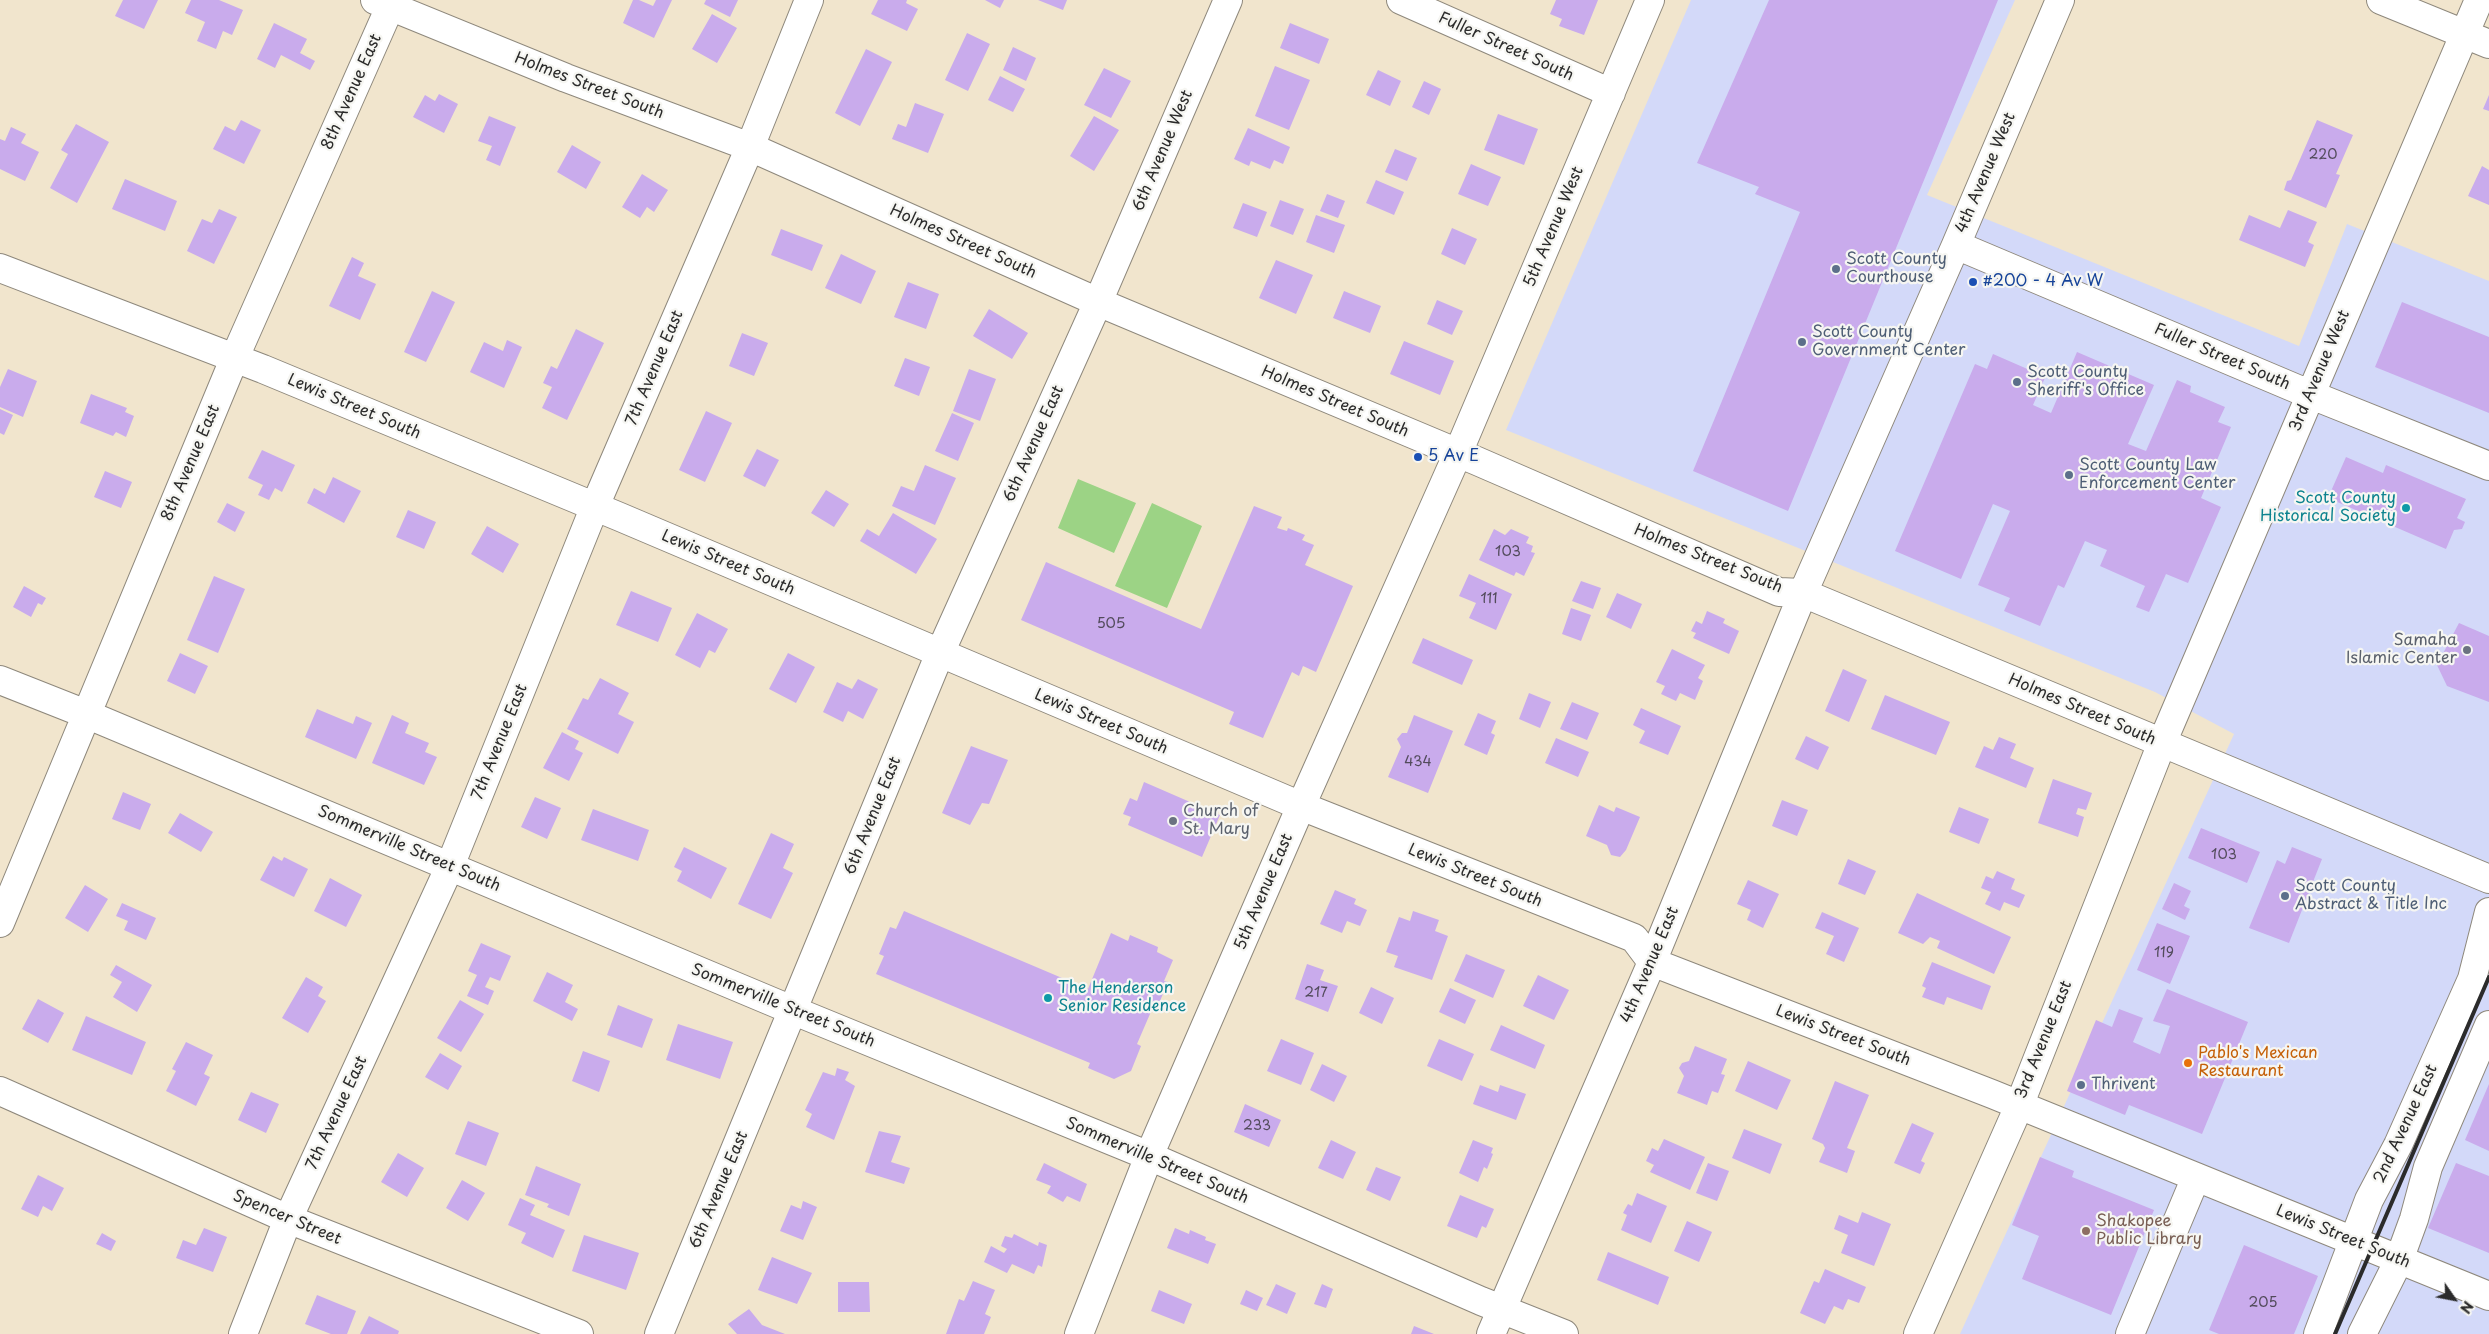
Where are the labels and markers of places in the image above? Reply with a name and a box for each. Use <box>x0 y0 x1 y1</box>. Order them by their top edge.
place label: Scott County Courthouse <box>1846 250 1947 288</box>
marker: Scott County Courthouse <box>1830 263 1842 275</box>
place label: #200 - 4 Av W <box>1983 272 2103 292</box>
marker: #200 - 4 Av W <box>1967 276 1979 288</box>
place label: Scott County Government Center <box>1812 323 1966 361</box>
marker: Scott County Government Center <box>1796 336 1808 348</box>
place label: Scott County Sheriff's Office <box>2027 363 2144 401</box>
marker: Scott County Sheriff's Office <box>2011 376 2023 388</box>
place label: 5 Av E <box>1428 447 1479 467</box>
marker: 5 Av E <box>1412 451 1424 463</box>
place label: Scott County Law Enforcement Center <box>2079 456 2235 494</box>
marker: Scott County Law Enforcement Center <box>2063 469 2075 481</box>
place label: Scott County Historical Society <box>2260 489 2396 527</box>
marker: Scott County Historical Society <box>2400 502 2412 514</box>
place label: Samaha Islamic Center <box>2346 631 2457 669</box>
marker: Samaha Islamic Center <box>2461 644 2473 656</box>
place label: Church of St. Mary <box>1183 802 1258 840</box>
marker: Church of St. Mary <box>1167 815 1179 827</box>
place label: Scott County Abstract & Title Inc <box>2295 877 2447 915</box>
marker: Scott County Abstract & Title Inc <box>2279 890 2291 902</box>
place label: The Henderson Senior Residence <box>1058 979 1186 1017</box>
marker: The Henderson Senior Residence <box>1042 992 1054 1004</box>
place label: Pablo's Mexican Restaurant <box>2198 1044 2318 1082</box>
marker: Pablo's Mexican Restaurant <box>2182 1057 2194 1069</box>
place label: Thrivent <box>2091 1075 2156 1095</box>
marker: Thrivent <box>2075 1079 2087 1091</box>
place label: Shakopee Public Library <box>2096 1212 2202 1250</box>
marker: Shakopee Public Library <box>2080 1225 2092 1237</box>

